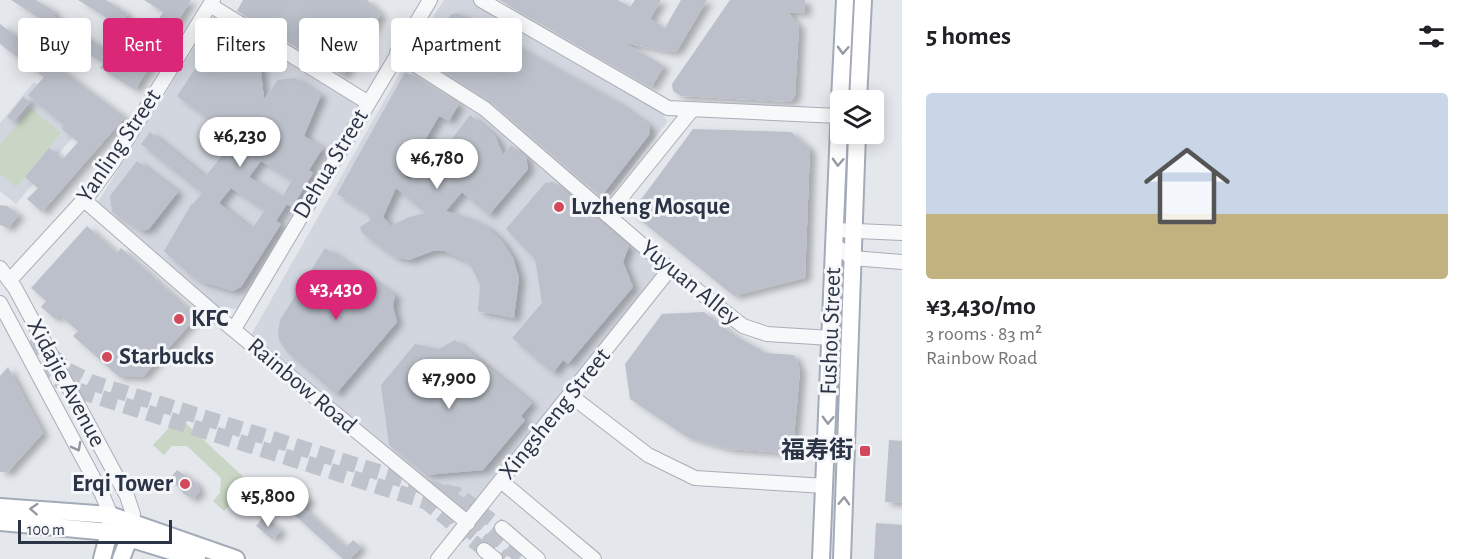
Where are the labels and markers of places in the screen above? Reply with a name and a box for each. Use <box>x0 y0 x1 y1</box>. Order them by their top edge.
pin: ¥6,230 <box>191 117 289 168</box>
pin: ¥6,780 <box>388 139 486 190</box>
place label: Lvzheng Mosque <box>571 195 730 219</box>
marker: Lvzheng Mosque <box>552 200 566 214</box>
pin: ¥3,430 <box>287 270 385 321</box>
place label: KFC <box>191 307 229 331</box>
marker: KFC <box>172 312 186 326</box>
place label: Starbucks <box>119 345 214 369</box>
marker: Starbucks <box>100 350 114 364</box>
pin: ¥7,900 <box>400 359 498 410</box>
place label: 福寿街 <box>781 437 853 463</box>
marker: 福寿街 <box>858 444 872 458</box>
place label: Erqi Tower <box>72 472 174 496</box>
marker: Erqi Tower <box>178 477 192 491</box>
pin: ¥5,800 <box>219 477 317 528</box>

